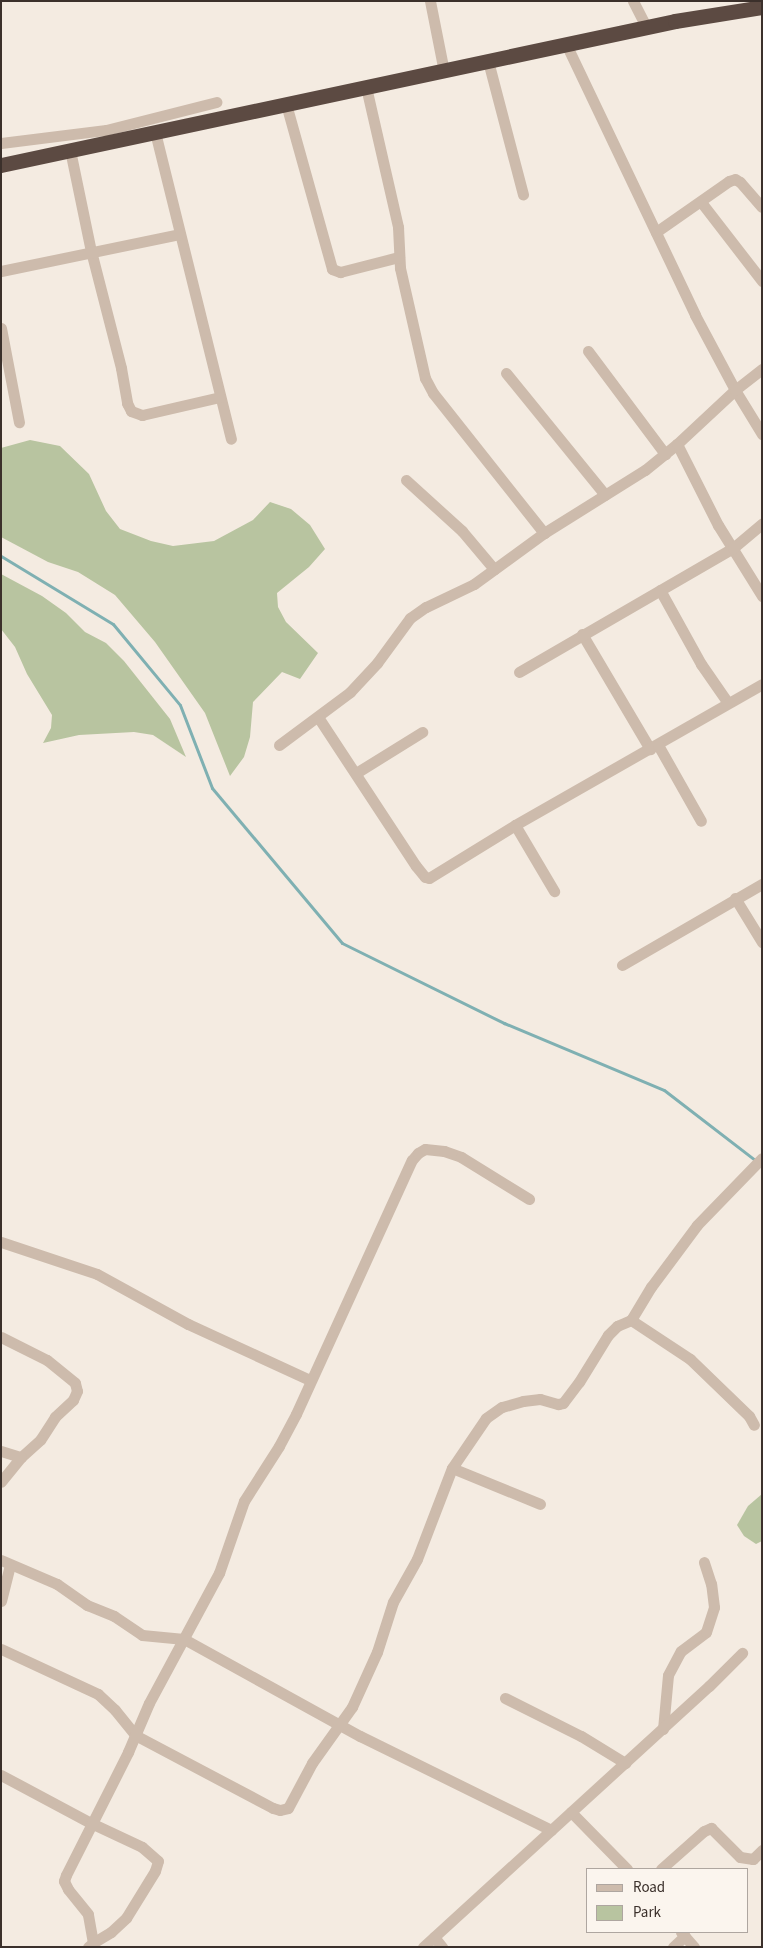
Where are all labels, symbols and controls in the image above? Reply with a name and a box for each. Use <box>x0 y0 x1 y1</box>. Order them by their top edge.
legend <box>586 1868 748 1933</box>
text: Road <box>633 1877 665 1898</box>
text: Park <box>633 1902 661 1923</box>

